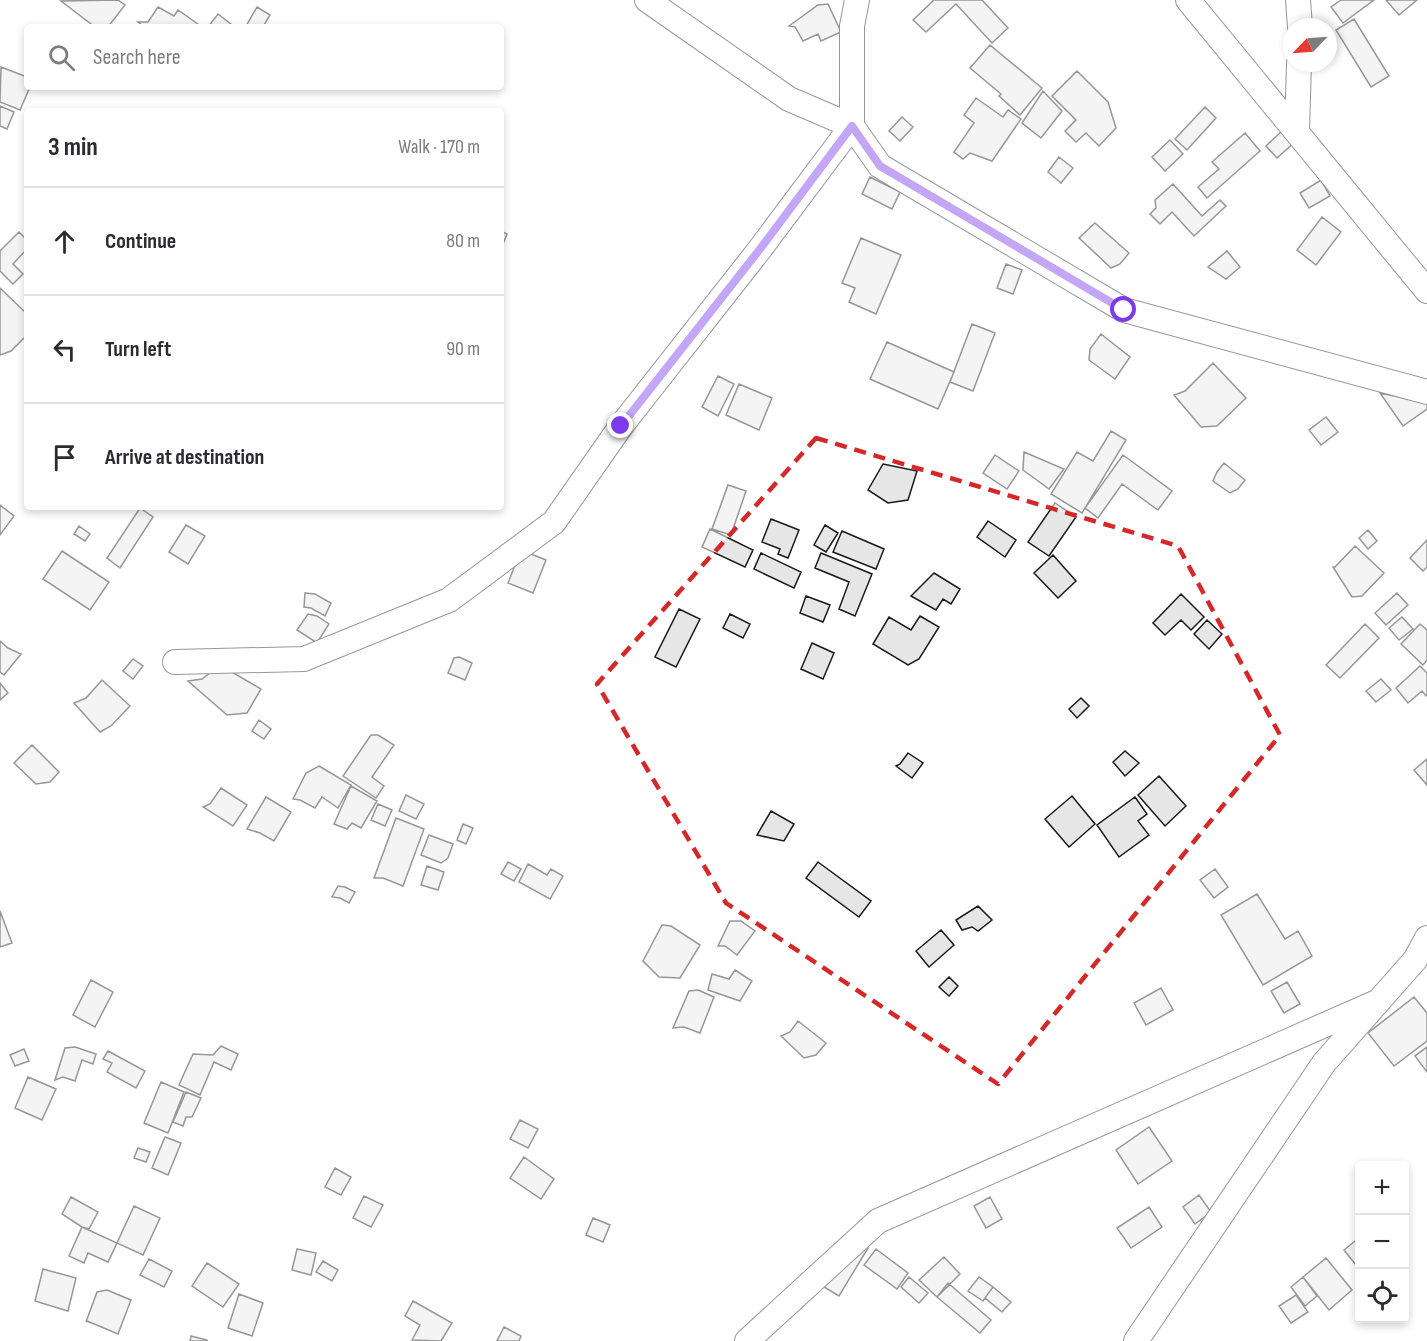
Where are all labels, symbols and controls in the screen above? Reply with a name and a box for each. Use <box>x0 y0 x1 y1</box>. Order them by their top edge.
north arrow <box>1283 18 1337 72</box>
search box <box>24 24 504 90</box>
icon: search <box>45 41 78 74</box>
text: Search here <box>93 44 180 71</box>
text: 3 min <box>48 132 98 163</box>
text: Walk · 170 m <box>398 135 480 159</box>
icon: ahead <box>48 225 81 258</box>
text: Continue <box>105 228 176 255</box>
text: 80 m <box>446 229 480 253</box>
route start <box>1110 296 1136 322</box>
icon: left <box>48 333 81 366</box>
text: Turn left <box>105 336 171 363</box>
text: 90 m <box>446 337 480 361</box>
route end <box>607 412 633 438</box>
icon: arrive <box>48 441 81 474</box>
text: Arrive at destination <box>105 444 264 471</box>
map controls <box>1355 1161 1409 1323</box>
button: + <box>1355 1161 1409 1215</box>
button: − <box>1355 1215 1409 1269</box>
button: locate <box>1355 1269 1409 1323</box>

